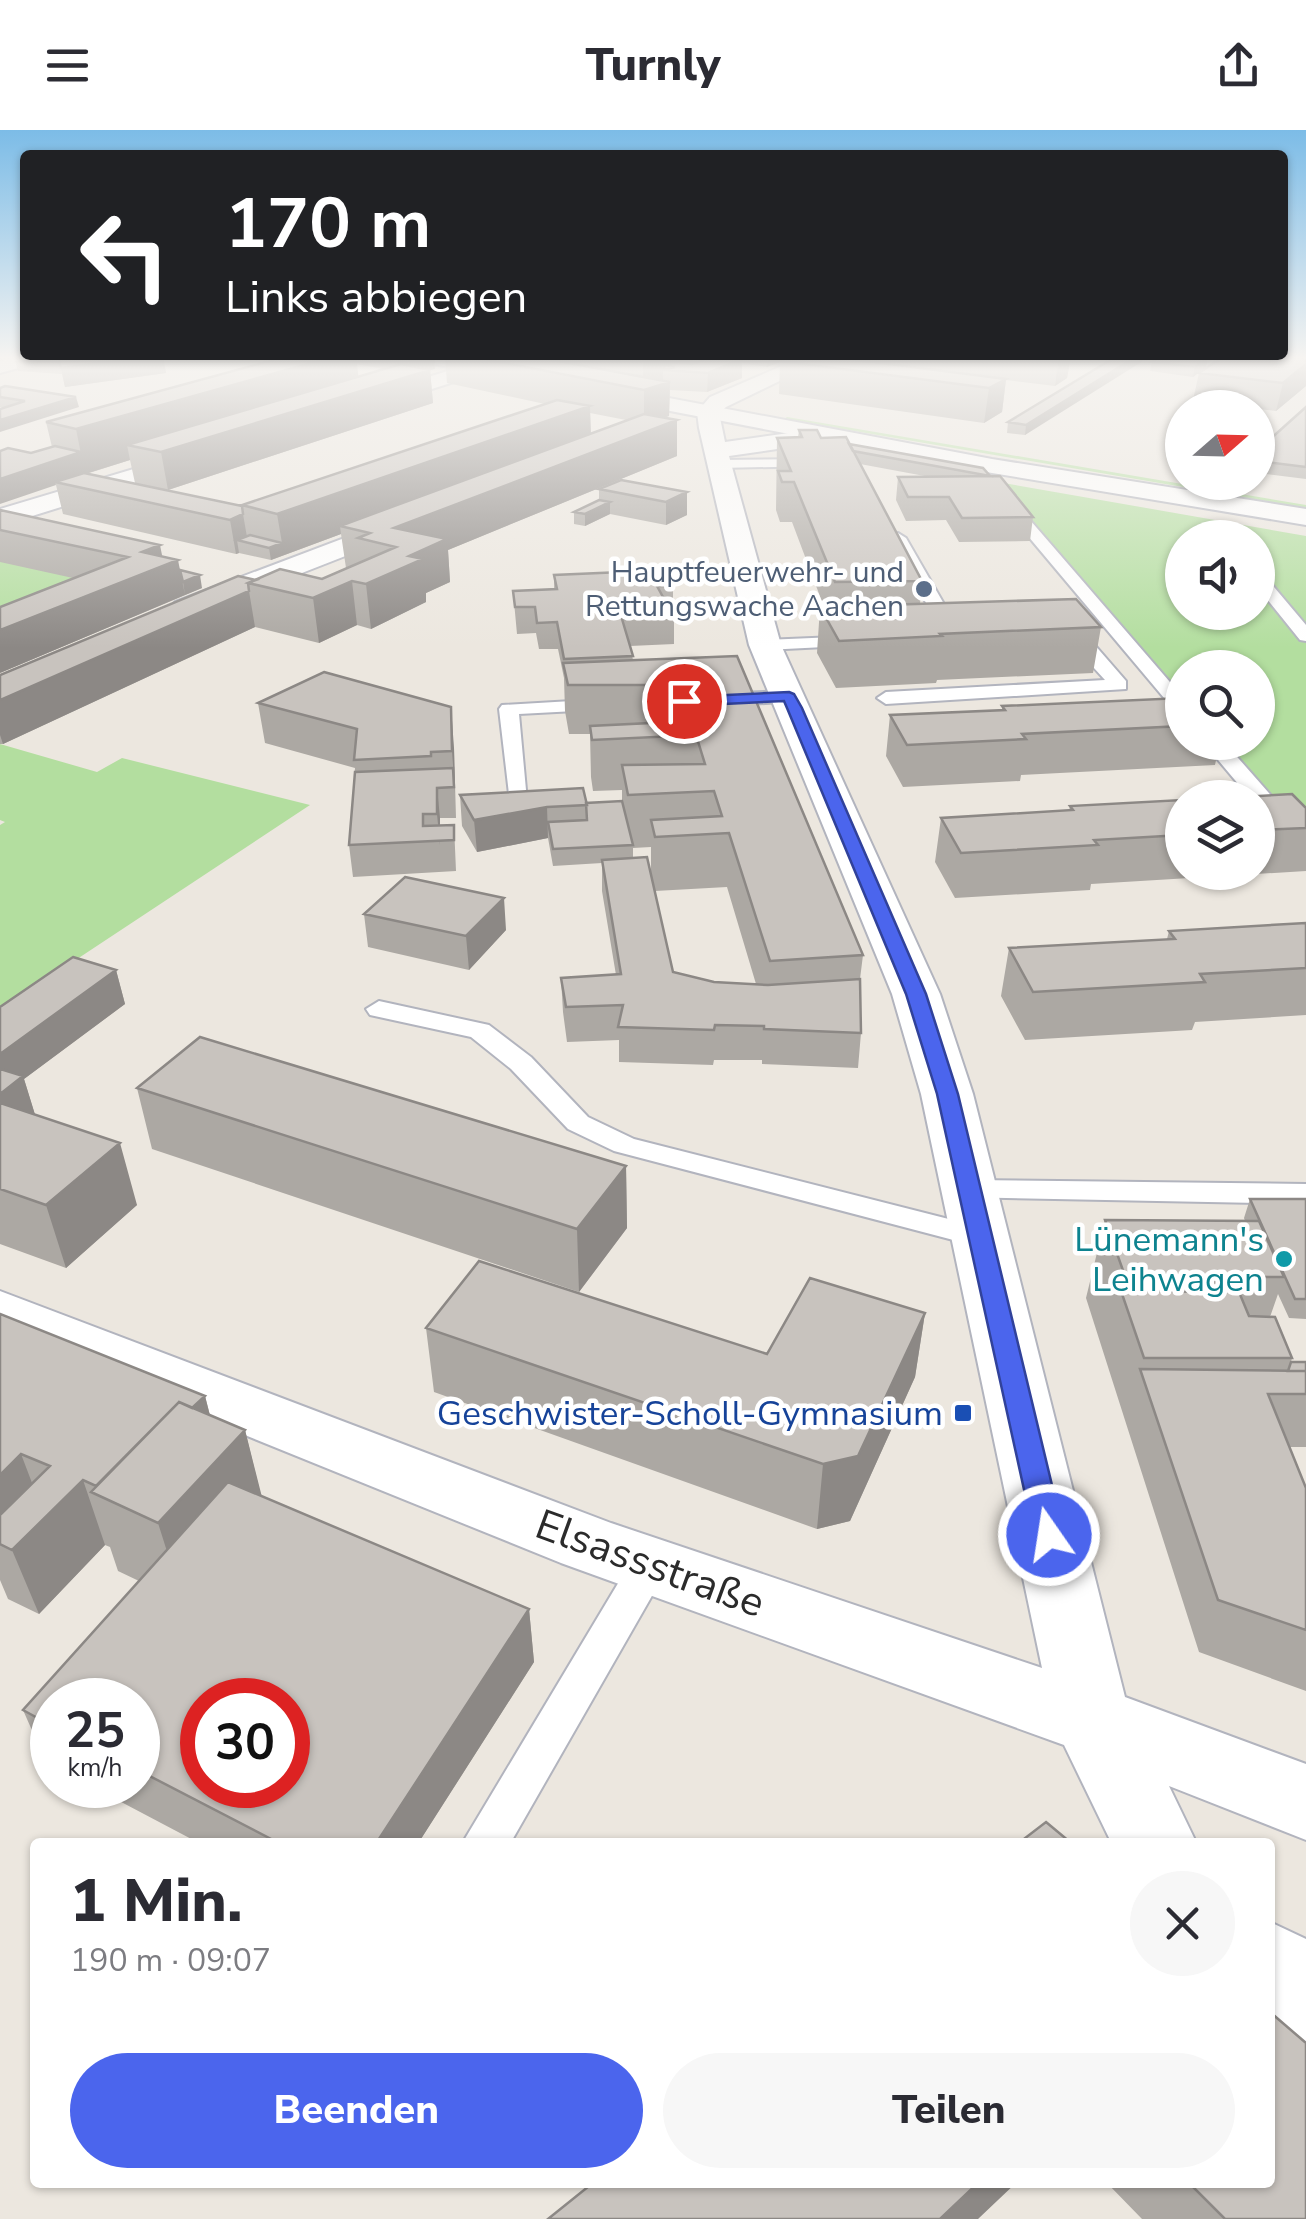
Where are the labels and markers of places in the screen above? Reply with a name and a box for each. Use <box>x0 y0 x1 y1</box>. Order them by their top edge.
place label: Hauptfeuerwehr- und Rettungswache Aachen <box>585 552 904 627</box>
marker: Hauptfeuerwehr- und Rettungswache Aachen <box>913 578 935 600</box>
pin <box>642 659 727 744</box>
place label: Lünemann's Leihwagen <box>1074 1216 1264 1303</box>
marker: Lünemann's Leihwagen <box>1273 1248 1295 1270</box>
place label: Geschwister-Scholl-Gymnasium <box>437 1390 943 1437</box>
marker: Geschwister-Scholl-Gymnasium <box>952 1402 974 1424</box>

